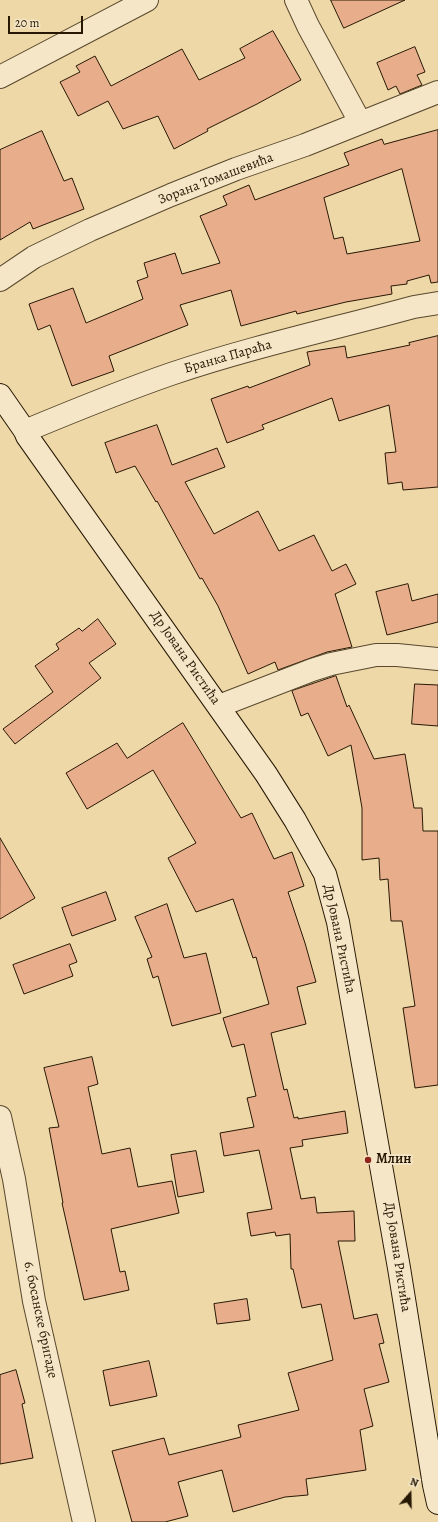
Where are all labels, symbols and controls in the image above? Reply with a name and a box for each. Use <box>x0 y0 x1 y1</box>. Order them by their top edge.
scale bar <box>10 8 85 34</box>
text: 20 m <box>15 15 39 31</box>
street label: Зорана Томашевића <box>156 149 276 209</box>
street label: Бранка Параћа <box>182 336 274 378</box>
street label: Др Јована Ристића <box>146 608 224 708</box>
street label: Др Јована Ристића <box>319 883 359 995</box>
place label: Млин <box>376 1152 412 1168</box>
marker: Млин <box>363 1155 373 1165</box>
street label: Др Јована Ристића <box>380 1201 414 1313</box>
street label: 6. босанске бригаде <box>19 1260 61 1380</box>
north arrow <box>390 1474 430 1514</box>
text: N <box>408 1474 421 1491</box>

